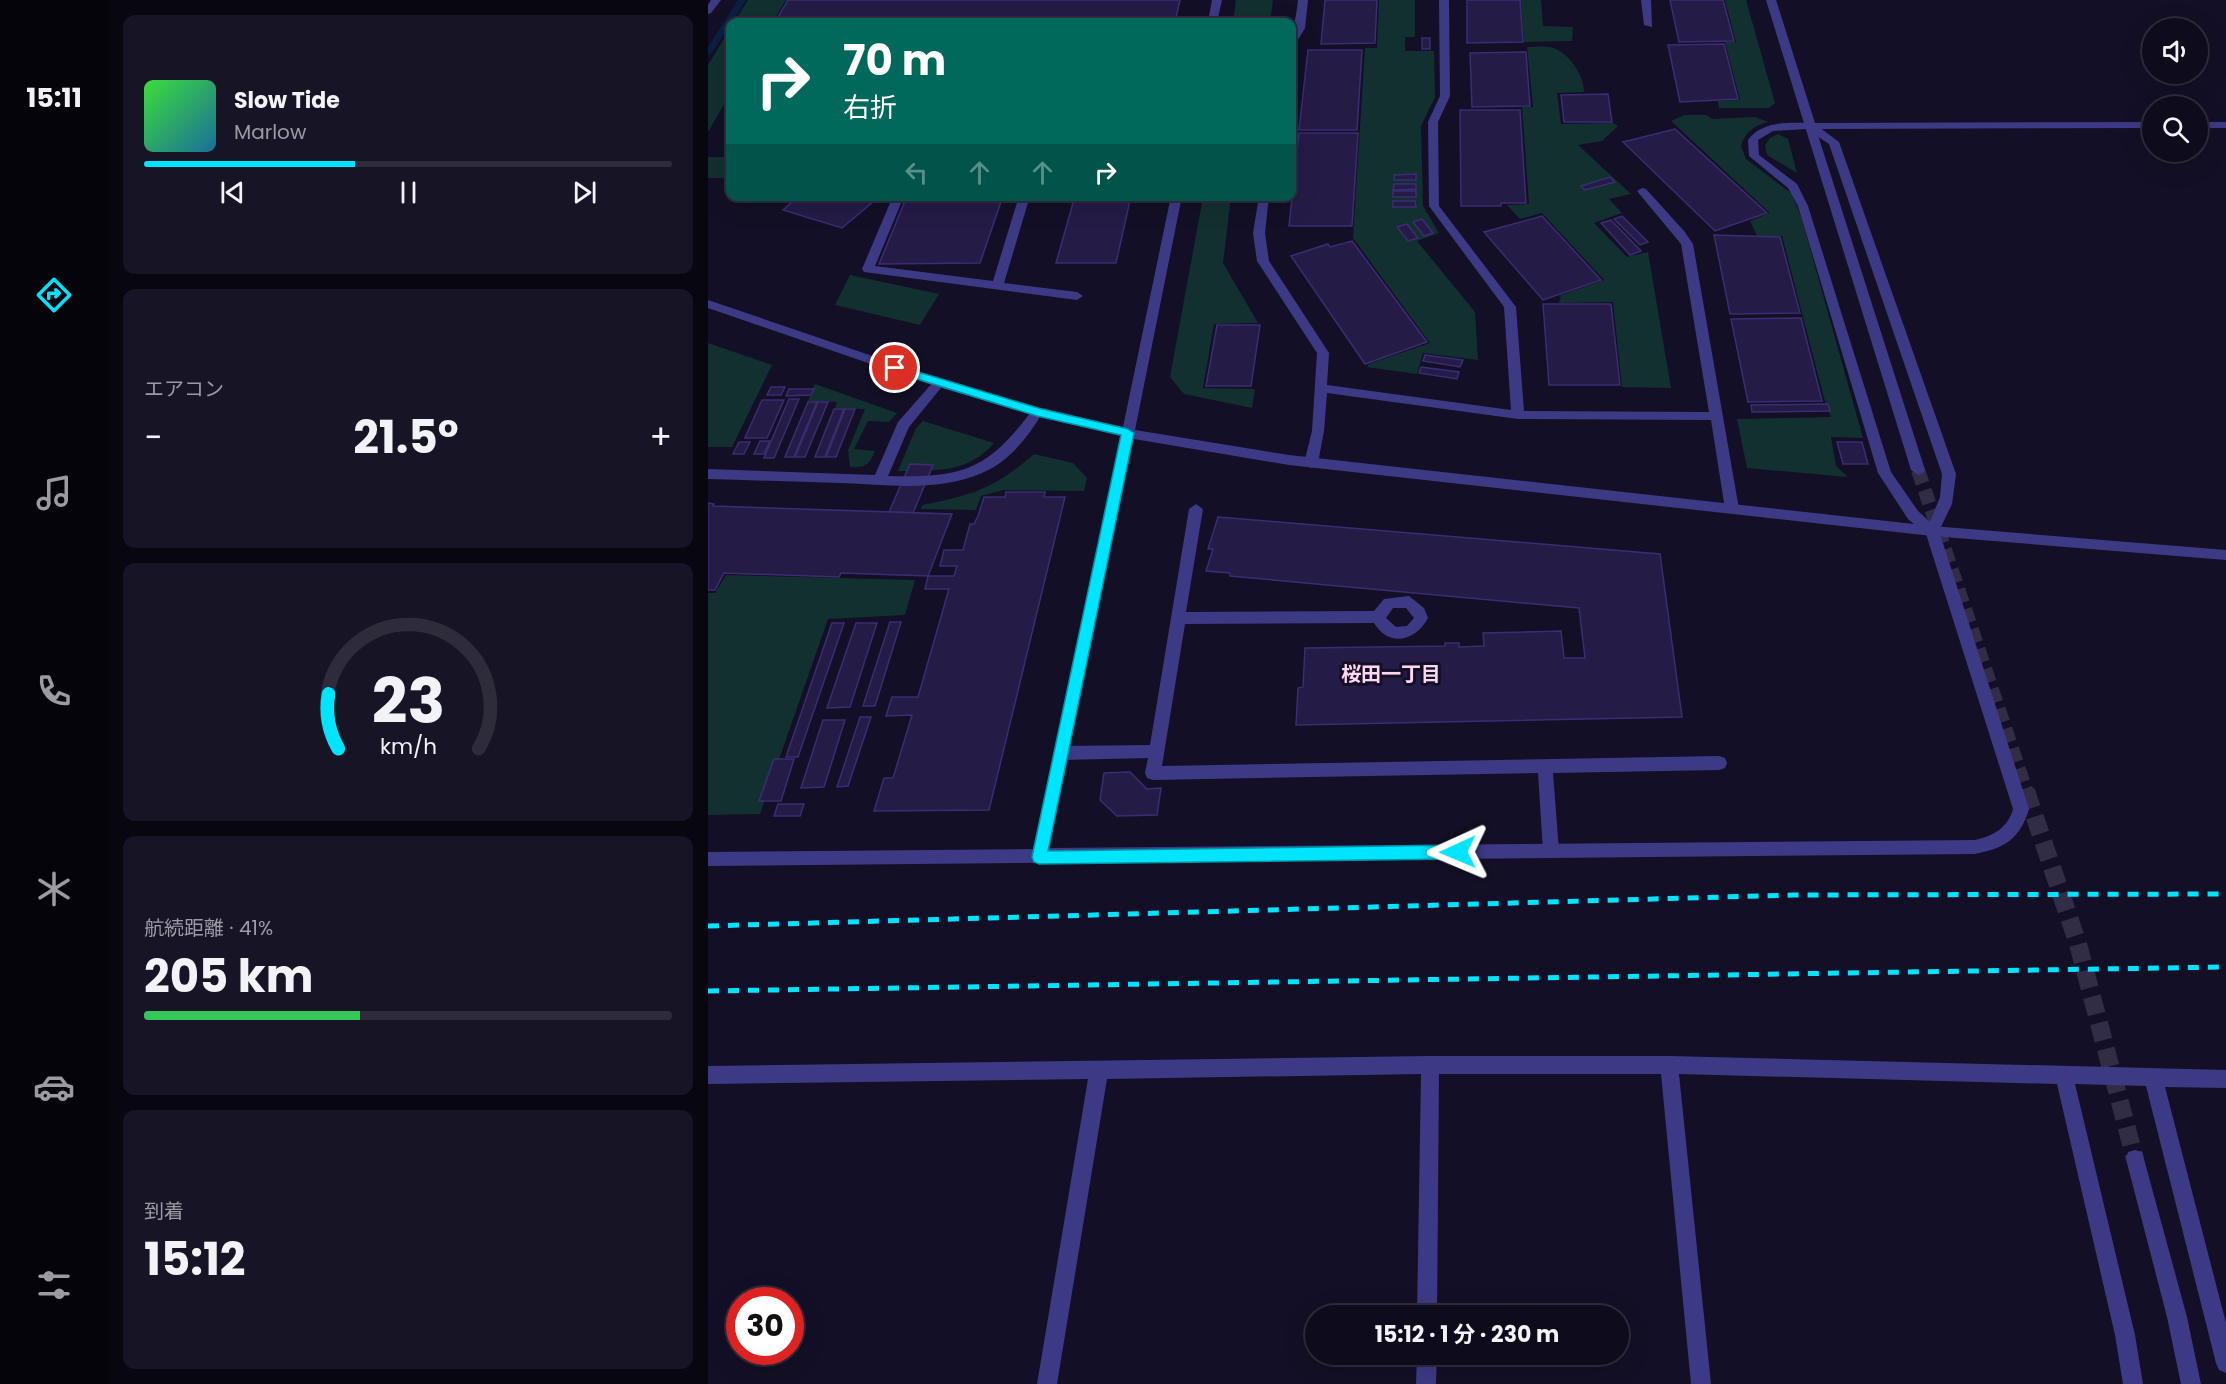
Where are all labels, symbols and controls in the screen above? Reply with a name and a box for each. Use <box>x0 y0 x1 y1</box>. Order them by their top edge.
map controls <box>2142 18 2208 162</box>
button: sound <box>2142 18 2208 84</box>
text: 70 m <box>843 31 946 90</box>
icon: right <box>744 42 822 120</box>
text: 15:11 <box>26 79 82 116</box>
text: Slow Tide <box>234 85 340 116</box>
text: 右折 <box>843 89 897 126</box>
button: search <box>2142 96 2208 162</box>
text: Marlow <box>234 118 306 146</box>
icon: left <box>900 156 933 189</box>
icon: ahead <box>963 156 996 189</box>
icon: ahead <box>1026 156 1059 189</box>
icon: right <box>1089 156 1122 189</box>
icon: previous <box>216 176 249 209</box>
icon: pause <box>392 176 425 209</box>
icon: next <box>568 176 601 209</box>
icon: directions <box>33 274 75 316</box>
pin <box>869 342 920 393</box>
icon: arrive <box>878 351 911 384</box>
text: エアコン <box>144 375 224 403</box>
text: 21.5° <box>353 406 459 469</box>
text: − <box>144 414 162 461</box>
text: + <box>649 414 672 461</box>
icon: music <box>33 472 75 514</box>
text: 23 <box>371 657 445 745</box>
district label: 桜田一丁目 <box>1341 660 1441 688</box>
icon: phone <box>33 670 75 712</box>
text: km/h <box>379 731 437 762</box>
position arrow <box>1426 820 1490 884</box>
icon: climate <box>33 868 75 910</box>
text: 航続距離 · 41% <box>144 914 273 942</box>
text: 205 km <box>144 945 313 1008</box>
icon: car <box>33 1066 75 1108</box>
text: 到着 <box>144 1197 184 1225</box>
text: 15:12 <box>144 1228 246 1291</box>
icon: filters <box>33 1264 75 1306</box>
speed limit sign: 30 <box>726 1287 804 1365</box>
text: 15:12 · 1 分 · 230 m <box>1375 1319 1559 1350</box>

